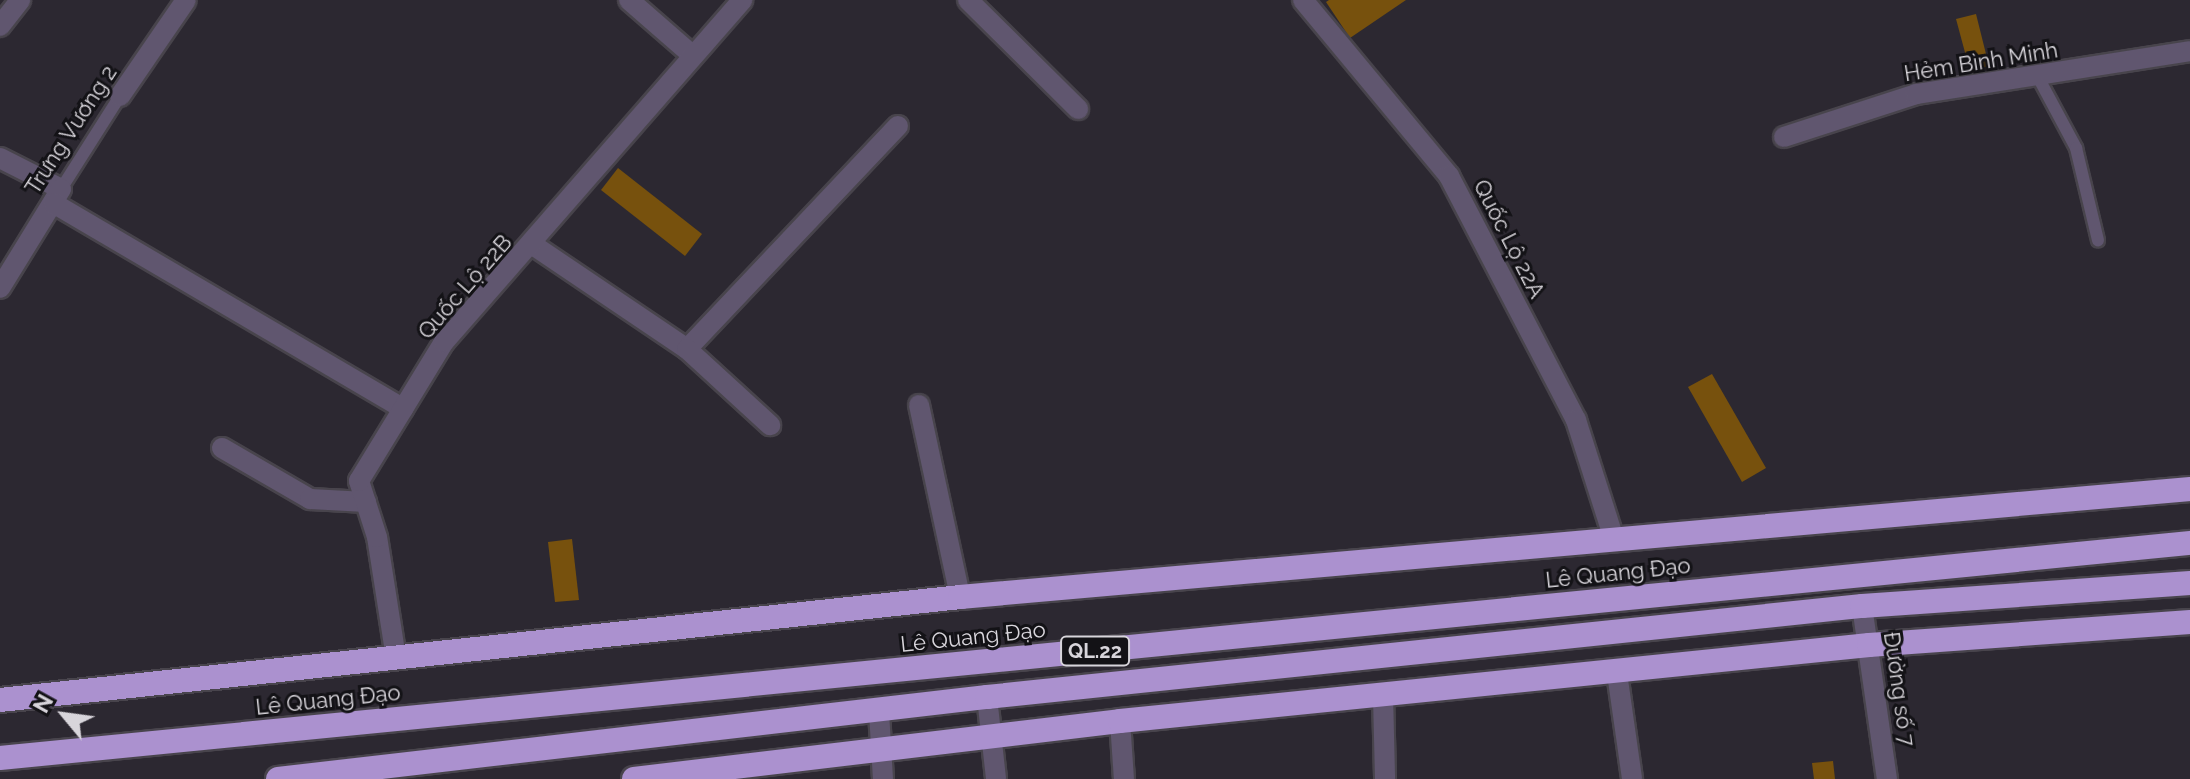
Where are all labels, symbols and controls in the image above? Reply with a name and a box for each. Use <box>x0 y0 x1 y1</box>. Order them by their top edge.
street label: Hẻm Bình Minh <box>1902 37 2060 87</box>
street label: Trưng Vương 2 <box>19 60 123 200</box>
street label: Quốc Lộ 22A <box>1468 175 1550 303</box>
street label: Quốc Lộ 22B <box>413 230 517 344</box>
street label: Lê Quang Đạo <box>1544 552 1692 594</box>
street label: Lê Quang Đạo <box>899 616 1047 658</box>
street label: Đường số 7 <box>1878 630 1920 748</box>
road number: QL.22 <box>1059 635 1131 667</box>
north arrow <box>24 675 104 755</box>
street label: Lê Quang Đạo <box>254 679 402 721</box>
text: N <box>28 690 58 717</box>

